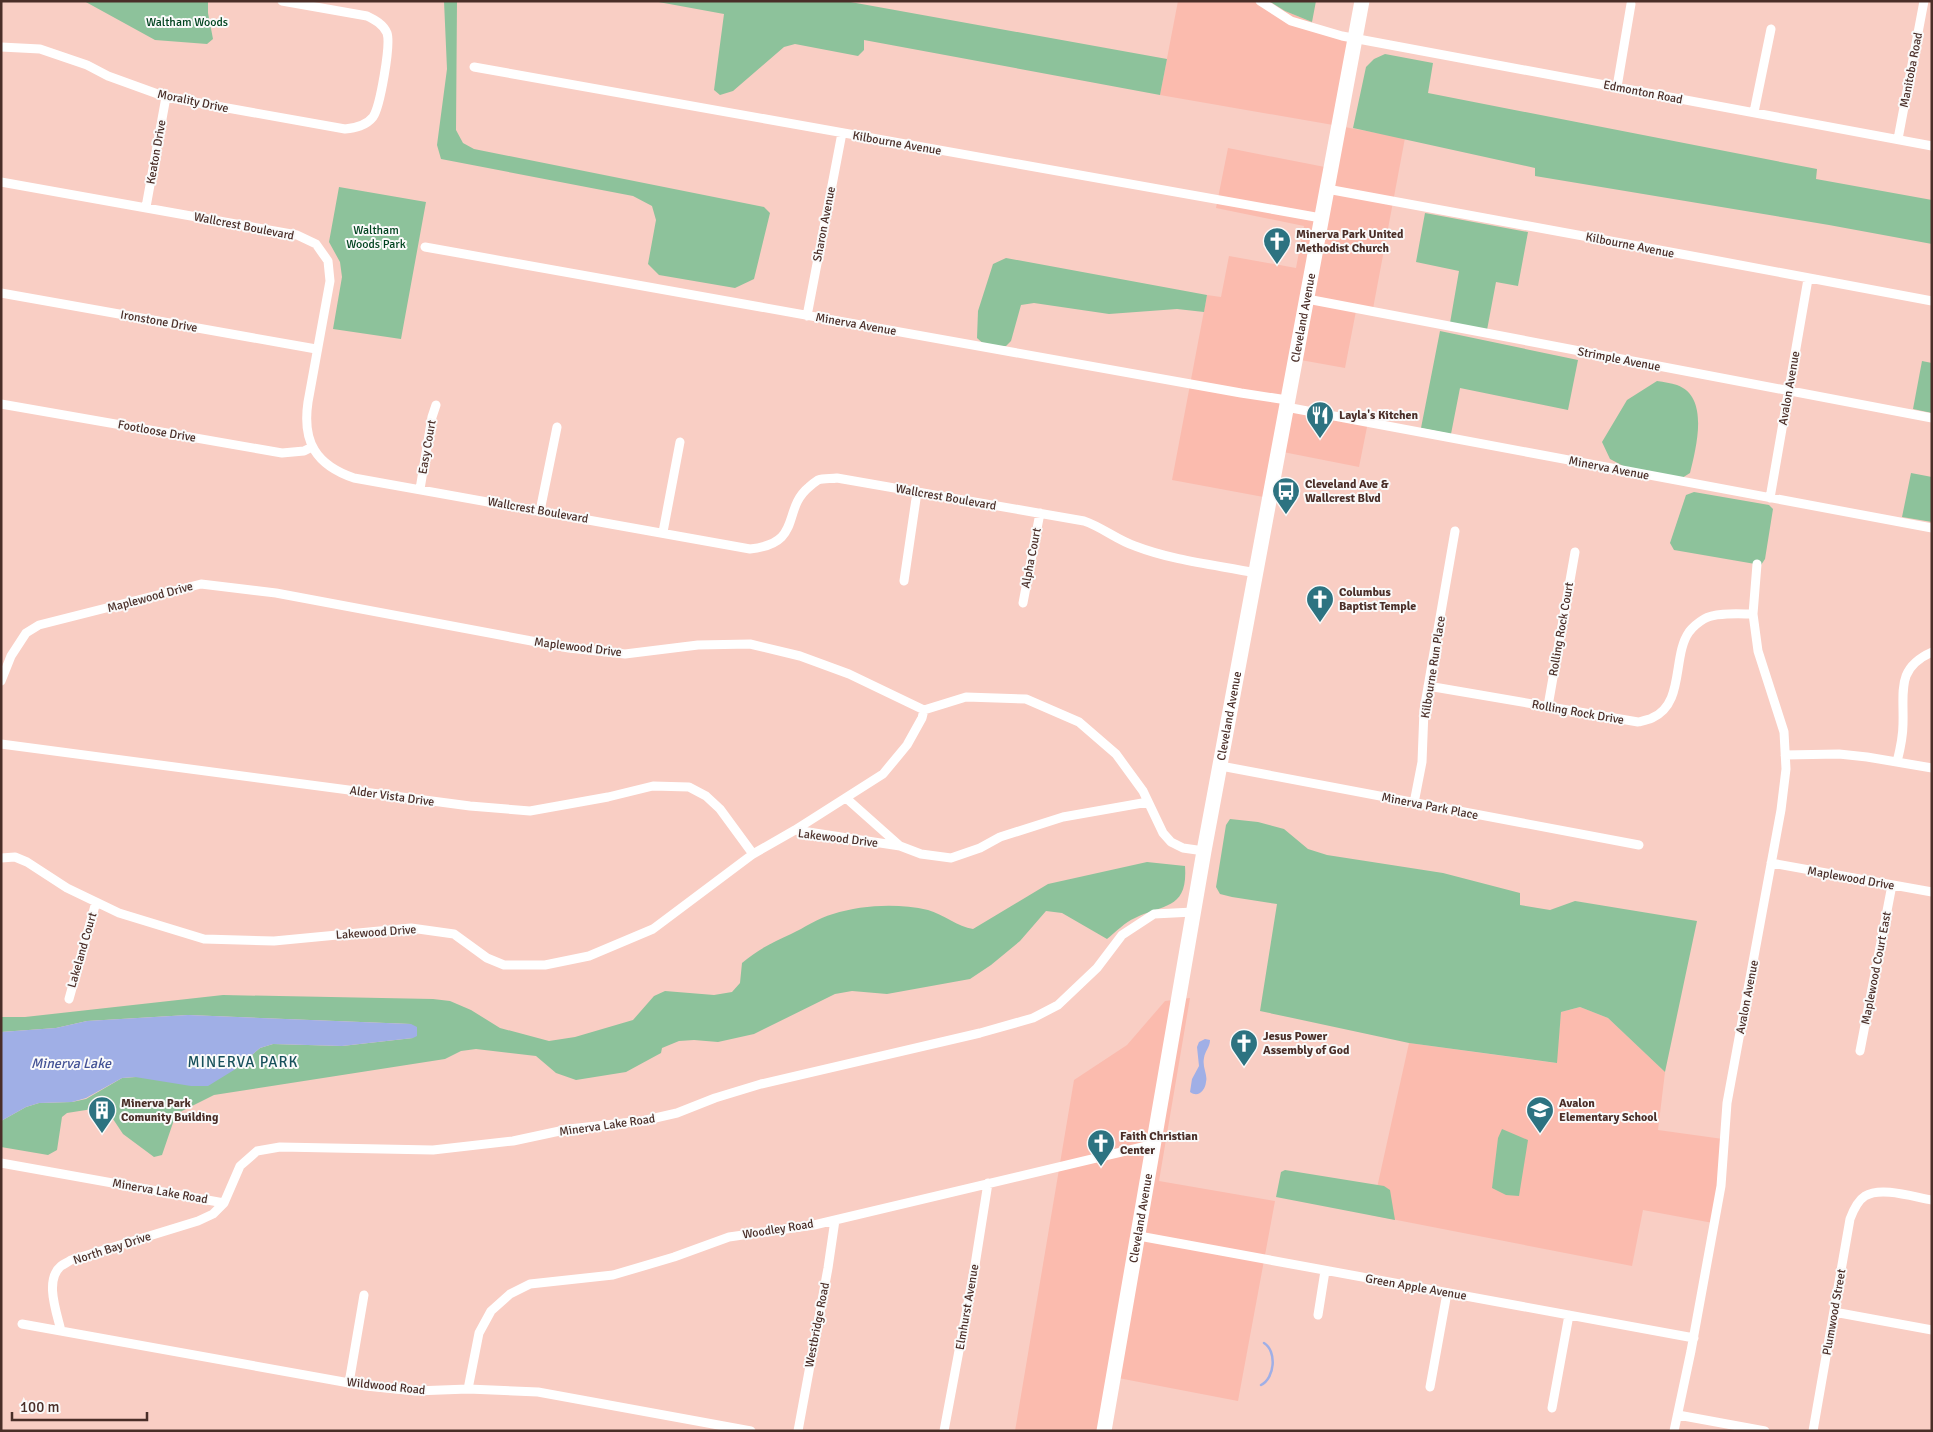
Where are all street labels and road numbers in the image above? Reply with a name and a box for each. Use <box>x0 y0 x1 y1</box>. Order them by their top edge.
street label: Manitoba Road <box>1897 31 1926 109</box>
street label: Edmonton Road <box>1602 77 1684 108</box>
street label: Morality Drive <box>156 87 230 116</box>
street label: Keaton Drive <box>143 119 170 186</box>
street label: Kilbourne Avenue <box>851 128 943 159</box>
street label: Sharon Avenue <box>810 185 839 263</box>
street label: Wallcrest Boulevard <box>192 209 295 244</box>
street label: Kilbourne Avenue <box>1584 230 1676 261</box>
street label: Cleveland Avenue <box>1288 272 1319 364</box>
street label: Ironstone Drive <box>119 307 199 336</box>
street label: Minerva Avenue <box>814 310 898 339</box>
street label: Strimple Avenue <box>1576 344 1662 375</box>
street label: Avalon Avenue <box>1776 350 1803 426</box>
street label: Footloose Drive <box>117 417 197 446</box>
street label: Easy Court <box>415 419 440 476</box>
street label: Minerva Avenue <box>1567 453 1651 484</box>
street label: Wallcrest Boulevard <box>894 481 997 514</box>
street label: Wallcrest Boulevard <box>486 494 589 527</box>
street label: Alpha Court <box>1018 527 1045 590</box>
street label: Maplewood Drive <box>106 579 195 616</box>
street label: Rolling Rock Court <box>1546 581 1577 677</box>
street label: Kilbourne Run Place <box>1418 615 1449 719</box>
street label: Maplewood Drive <box>533 635 623 660</box>
street label: Cleveland Avenue <box>1214 670 1245 762</box>
street label: Rolling Rock Drive <box>1531 697 1625 728</box>
street label: Alder Vista Drive <box>349 783 435 810</box>
street label: Minerva Park Place <box>1380 790 1479 823</box>
street label: Lakewood Drive <box>797 826 879 851</box>
street label: Maplewood Drive <box>1806 863 1896 894</box>
street label: Maplewood Court East <box>1858 910 1895 1026</box>
street label: Lakeland Court <box>65 911 100 990</box>
street label: Lakewood Drive <box>335 922 417 943</box>
street label: Avalon Avenue <box>1733 959 1762 1035</box>
street label: Minerva Lake Road <box>558 1111 656 1140</box>
street label: Cleveland Avenue <box>1126 1172 1156 1264</box>
street label: Minerva Lake Road <box>111 1176 209 1207</box>
street label: Woodley Road <box>741 1216 815 1243</box>
street label: North Bay Drive <box>71 1229 153 1268</box>
street label: Elmhurst Avenue <box>953 1263 982 1351</box>
street label: Plumwood Street <box>1820 1268 1849 1356</box>
street label: Green Apple Avenue <box>1364 1271 1468 1304</box>
street label: Westbridge Road <box>802 1281 833 1369</box>
street label: Wildwood Road <box>346 1375 426 1398</box>

